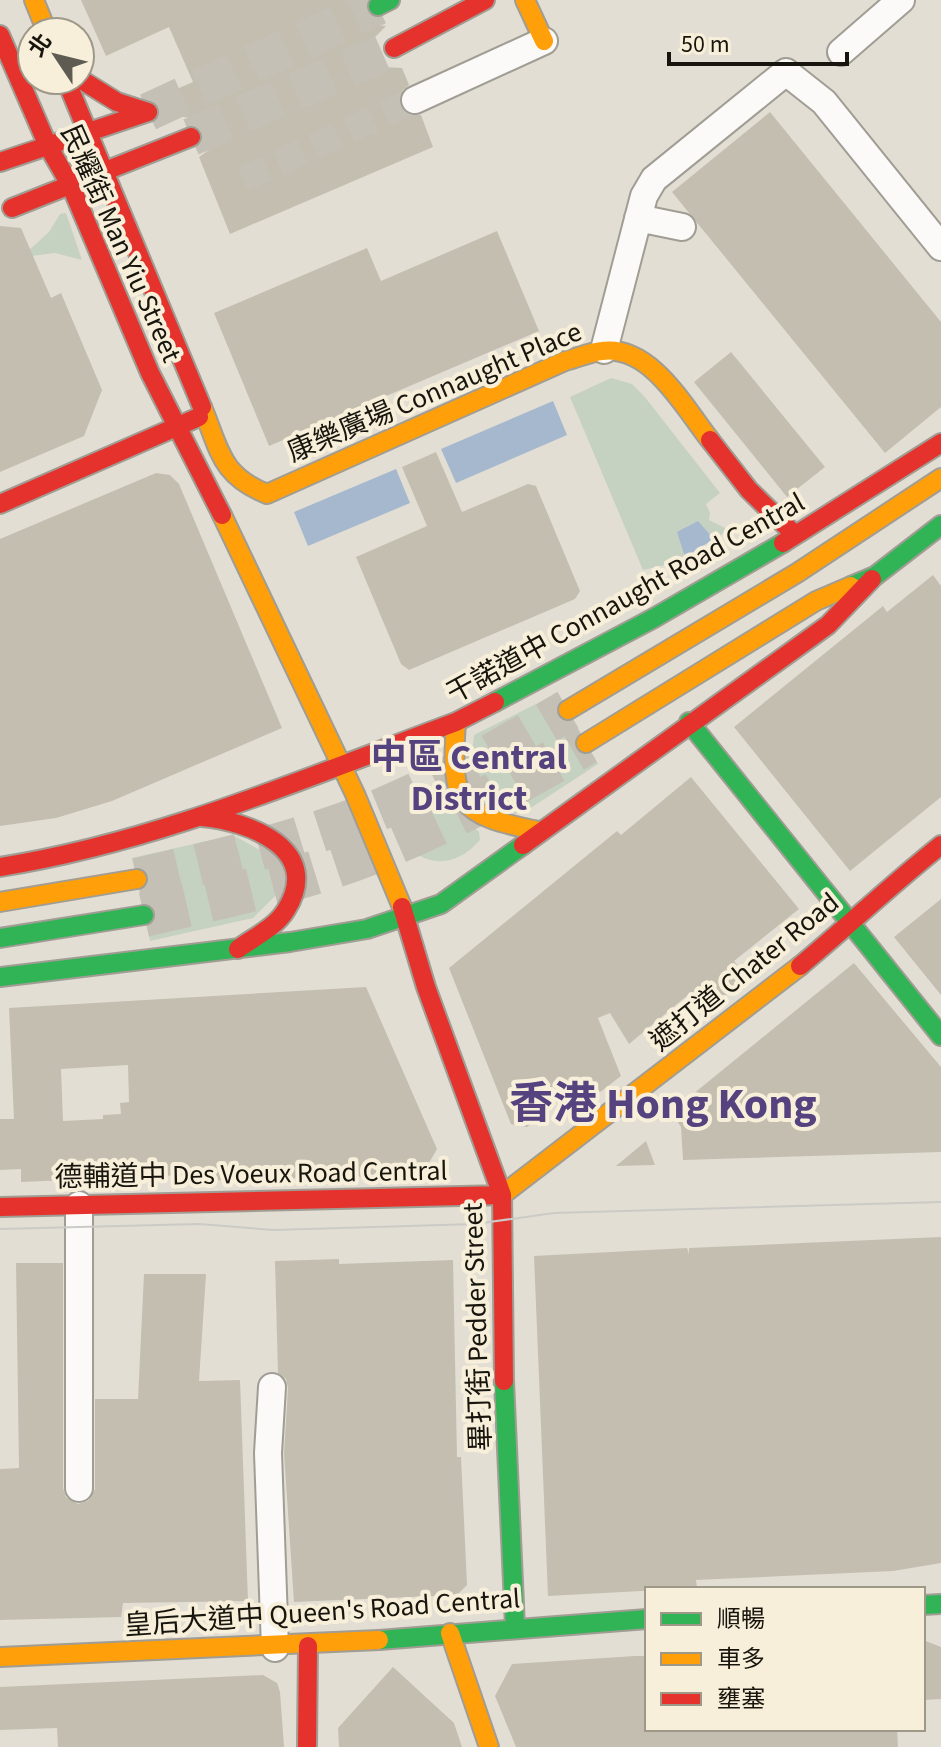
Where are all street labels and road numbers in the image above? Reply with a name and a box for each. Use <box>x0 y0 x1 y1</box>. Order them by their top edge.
street label: 民耀街 Man Yiu Street <box>51 118 192 369</box>
street label: 康樂廣場 Connaught Place <box>281 312 588 472</box>
street label: 干諾道中 Connaught Road Central <box>439 482 812 713</box>
street label: 遮打道 Chater Road <box>642 883 848 1061</box>
street label: 德輔道中 Des Voeux Road Central <box>54 1151 448 1197</box>
street label: 畢打街 Pedder Street <box>453 1201 501 1452</box>
street label: 皇后大道中 Queen's Road Central <box>123 1578 521 1646</box>

